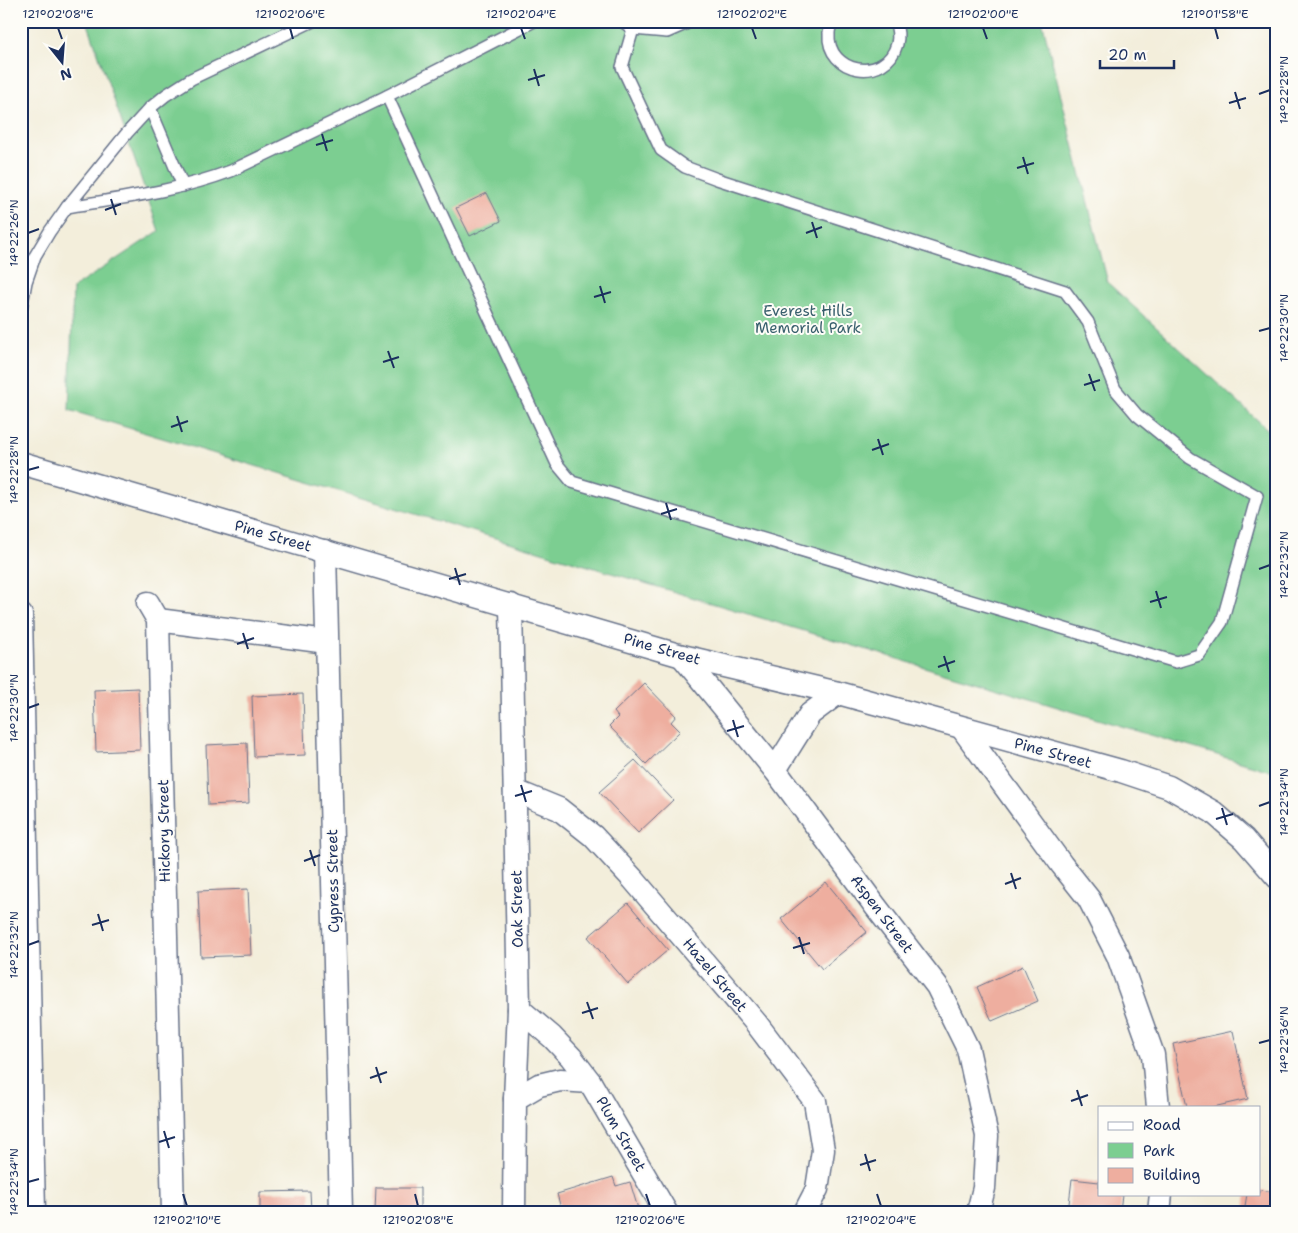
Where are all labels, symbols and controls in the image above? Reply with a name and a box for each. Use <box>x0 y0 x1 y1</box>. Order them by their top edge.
text: 121°02'08"E <box>23 6 93 22</box>
text: 121°02'06"E <box>255 6 325 22</box>
text: 121°02'04"E <box>486 6 556 22</box>
text: 121°02'02"E <box>717 6 787 22</box>
text: 121°02'00"E <box>947 6 1019 22</box>
text: 121°01'58"E <box>1181 6 1249 22</box>
north arrow <box>38 38 88 88</box>
scale bar <box>1100 38 1174 70</box>
text: 20 m <box>1108 45 1147 65</box>
text: 14°22'28"N <box>1276 56 1292 124</box>
text: N <box>58 64 74 85</box>
text: 14°22'26"N <box>6 199 22 267</box>
text: 14°22'30"N <box>1276 294 1292 362</box>
park label: Everest Hills Memorial Park <box>755 301 861 338</box>
text: 14°22'28"N <box>6 436 22 504</box>
street label: Pine Street <box>232 515 314 557</box>
text: 14°22'32"N <box>1276 531 1292 599</box>
street label: Pine Street <box>621 628 703 670</box>
text: 14°22'30"N <box>6 674 22 742</box>
street label: Pine Street <box>1012 733 1094 773</box>
text: 14°22'34"N <box>1276 768 1292 836</box>
street label: Hickory Street <box>153 779 175 883</box>
street label: Cypress Street <box>322 829 344 933</box>
street label: Oak Street <box>506 870 528 948</box>
street label: Aspen Street <box>846 871 918 957</box>
text: 14°22'32"N <box>6 911 22 979</box>
street label: Hazel Street <box>678 934 752 1016</box>
text: 14°22'36"N <box>1276 1006 1292 1074</box>
street label: Plum Street <box>591 1093 651 1175</box>
legend <box>1098 1106 1260 1196</box>
text: Road <box>1143 1115 1181 1135</box>
text: Park <box>1143 1141 1175 1161</box>
text: 14°22'34"N <box>6 1148 22 1216</box>
text: Building <box>1143 1165 1200 1185</box>
text: 121°02'10"E <box>153 1212 221 1228</box>
text: 121°02'08"E <box>383 1212 453 1228</box>
text: 121°02'06"E <box>615 1212 685 1228</box>
text: 121°02'04"E <box>846 1212 916 1228</box>

